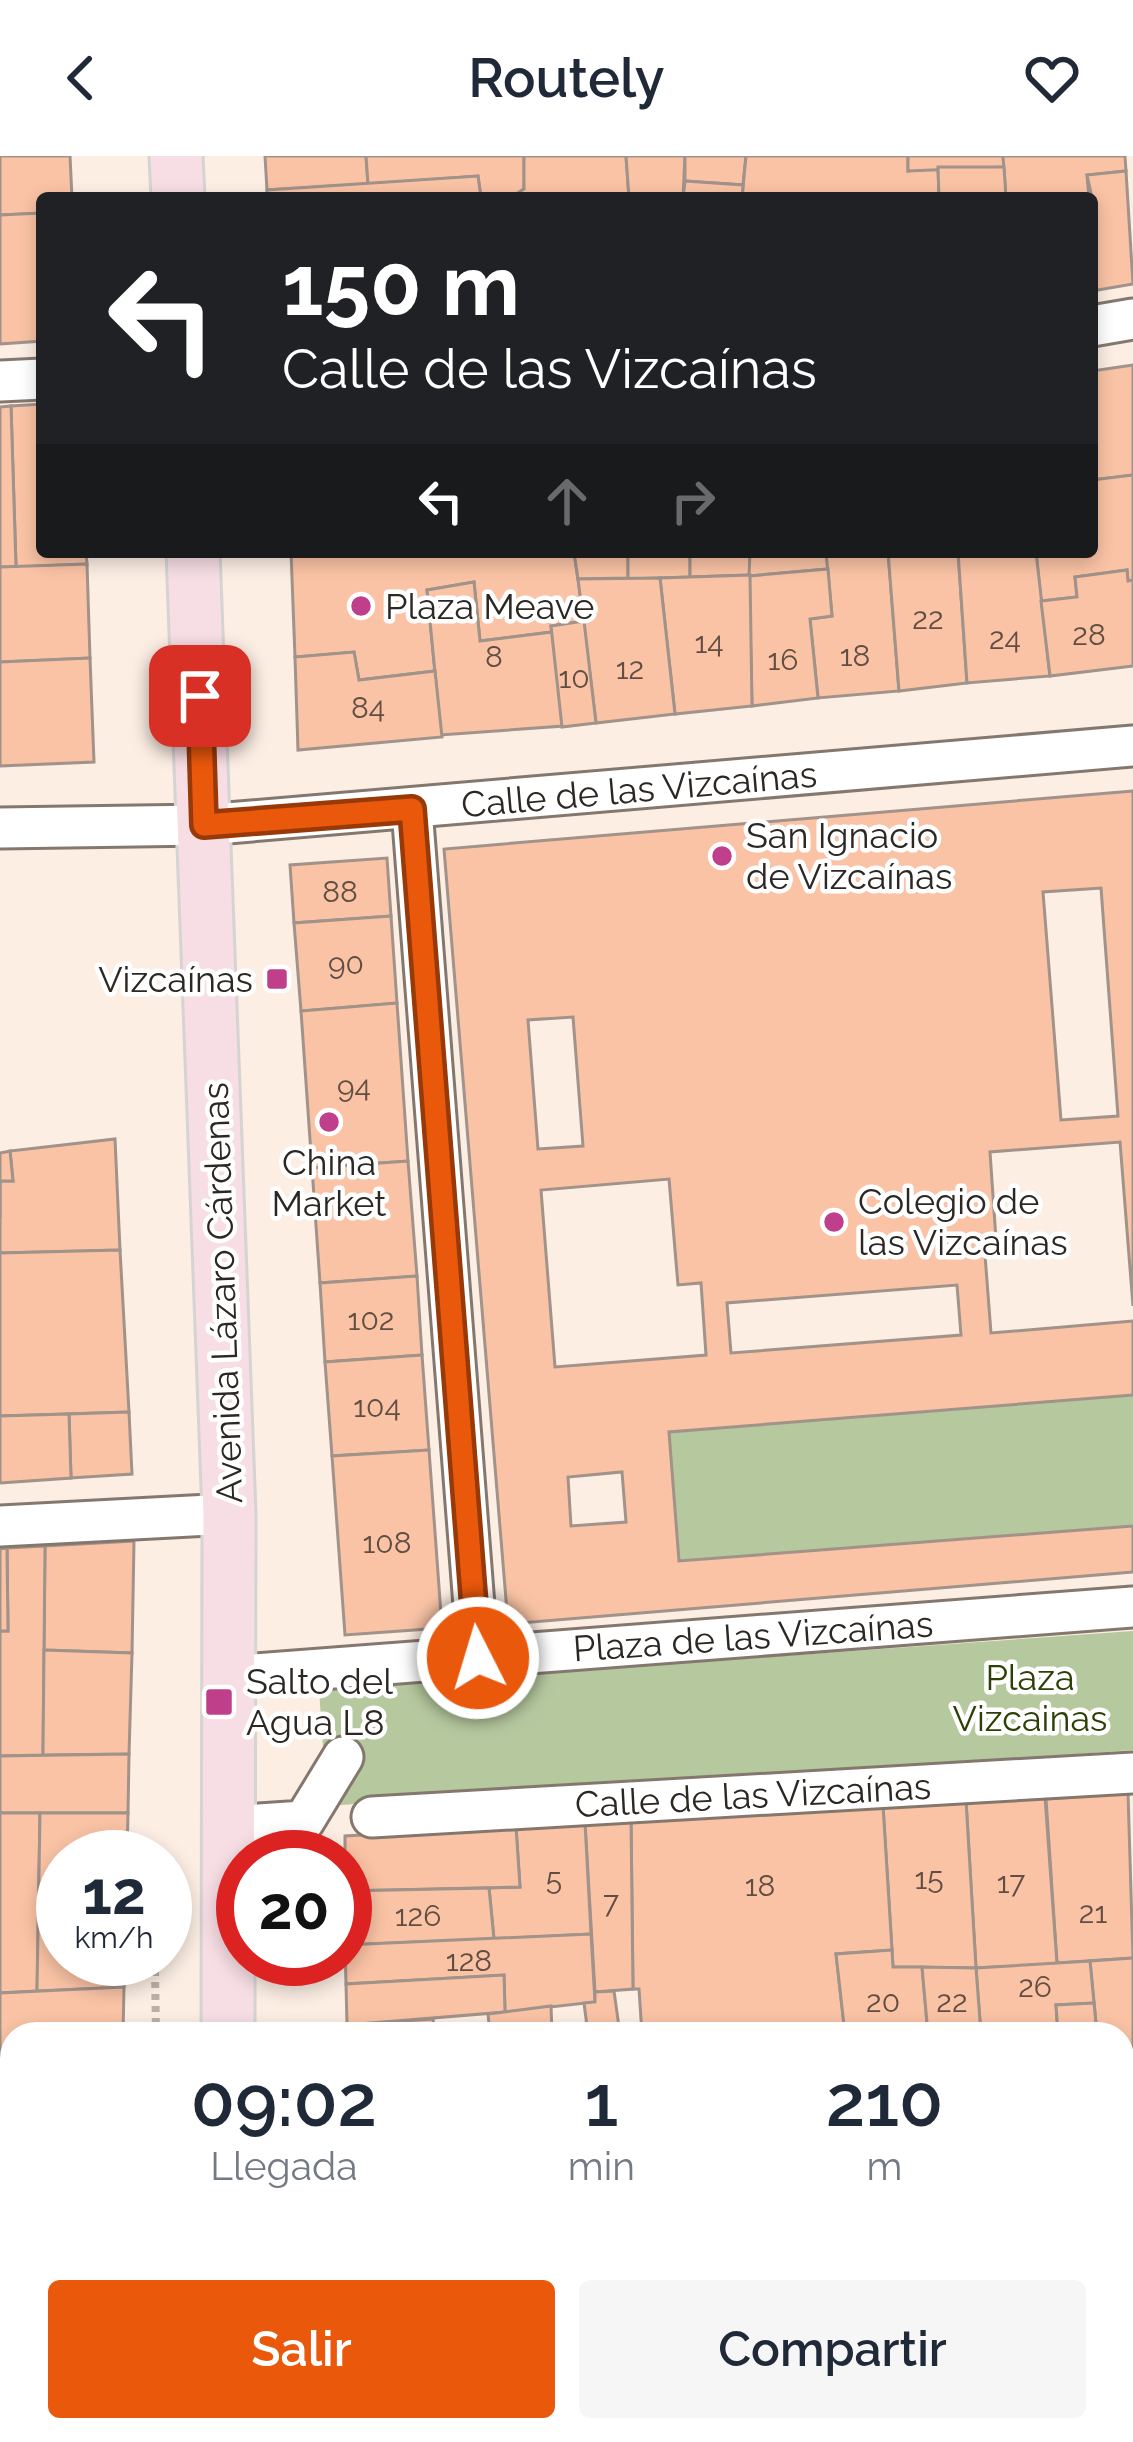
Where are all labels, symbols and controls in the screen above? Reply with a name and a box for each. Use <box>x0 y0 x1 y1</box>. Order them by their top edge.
icon: back <box>48 45 114 111</box>
icon: heart <box>1019 45 1085 111</box>
text: Routely <box>468 46 665 110</box>
text: 150 m <box>282 236 520 335</box>
icon: left <box>84 240 240 396</box>
text: Calle de las Vizcaínas <box>282 337 817 401</box>
icon: left <box>408 468 474 534</box>
icon: ahead <box>534 468 600 534</box>
icon: right <box>660 468 726 534</box>
place label: Plaza Meave <box>385 585 594 627</box>
marker: Plaza Meave <box>348 593 374 619</box>
house number: 22 <box>912 601 944 636</box>
house number: 28 <box>1072 617 1106 652</box>
house number: 24 <box>989 621 1021 656</box>
house number: 14 <box>694 625 724 660</box>
house number: 18 <box>840 638 870 673</box>
house number: 8 <box>485 639 503 674</box>
house number: 16 <box>768 642 798 677</box>
pin <box>149 645 251 747</box>
house number: 12 <box>616 651 644 686</box>
house number: 10 <box>558 660 590 695</box>
icon: arrive <box>167 663 233 729</box>
house number: 84 <box>351 690 385 725</box>
street label: Calle de las Vizcaínas <box>460 753 818 825</box>
place label: San Ignacio de Vizcaínas <box>746 814 952 897</box>
marker: San Ignacio de Vizcaínas <box>709 843 735 869</box>
house number: 88 <box>322 874 358 909</box>
house number: 90 <box>328 946 364 981</box>
place label: Vizcaínas <box>98 958 253 1000</box>
marker: Vizcaínas <box>264 966 290 992</box>
house number: 94 <box>337 1069 371 1104</box>
street label: Avenida Lázaro Cárdenas <box>194 1082 250 1504</box>
marker: China Market <box>316 1109 342 1135</box>
place label: China Market <box>272 1141 386 1224</box>
place label: Colegio de las Vizcaínas <box>858 1180 1068 1263</box>
marker: Colegio de las Vizcaínas <box>821 1209 847 1235</box>
house number: 102 <box>348 1302 394 1337</box>
house number: 104 <box>353 1389 401 1424</box>
house number: 108 <box>363 1525 412 1560</box>
position arrow <box>415 1595 541 1721</box>
street label: Plaza de las Vizcaínas <box>572 1602 934 1670</box>
park label: Plaza Vizcainas <box>953 1656 1107 1739</box>
place label: Salto del Agua L8 <box>246 1660 393 1743</box>
marker: Salto del Agua L8 <box>203 1686 235 1718</box>
street label: Calle de las Vizcaínas <box>574 1765 932 1825</box>
speed limit sign: 20 <box>216 1830 372 1986</box>
text: 12 <box>82 1858 146 1928</box>
house number: 15 <box>914 1861 944 1896</box>
house number: 5 <box>546 1862 562 1897</box>
house number: 17 <box>997 1865 1025 1900</box>
house number: 18 <box>745 1868 775 1903</box>
house number: 7 <box>603 1885 619 1920</box>
house number: 21 <box>1079 1895 1107 1930</box>
house number: 126 <box>395 1898 441 1933</box>
text: km/h <box>74 1920 154 1955</box>
house number: 128 <box>446 1943 492 1978</box>
house number: 26 <box>1018 1969 1052 2004</box>
house number: 20 <box>866 1984 900 2019</box>
house number: 22 <box>936 1984 968 2019</box>
text: 09:02 <box>191 2058 377 2143</box>
text: 1 <box>584 2058 618 2143</box>
text: 210 <box>826 2058 943 2143</box>
text: Llegada <box>210 2143 357 2189</box>
text: min <box>568 2143 635 2189</box>
text: m <box>867 2143 902 2189</box>
button: Salir <box>48 2280 555 2418</box>
button: Compartir <box>579 2280 1086 2418</box>

